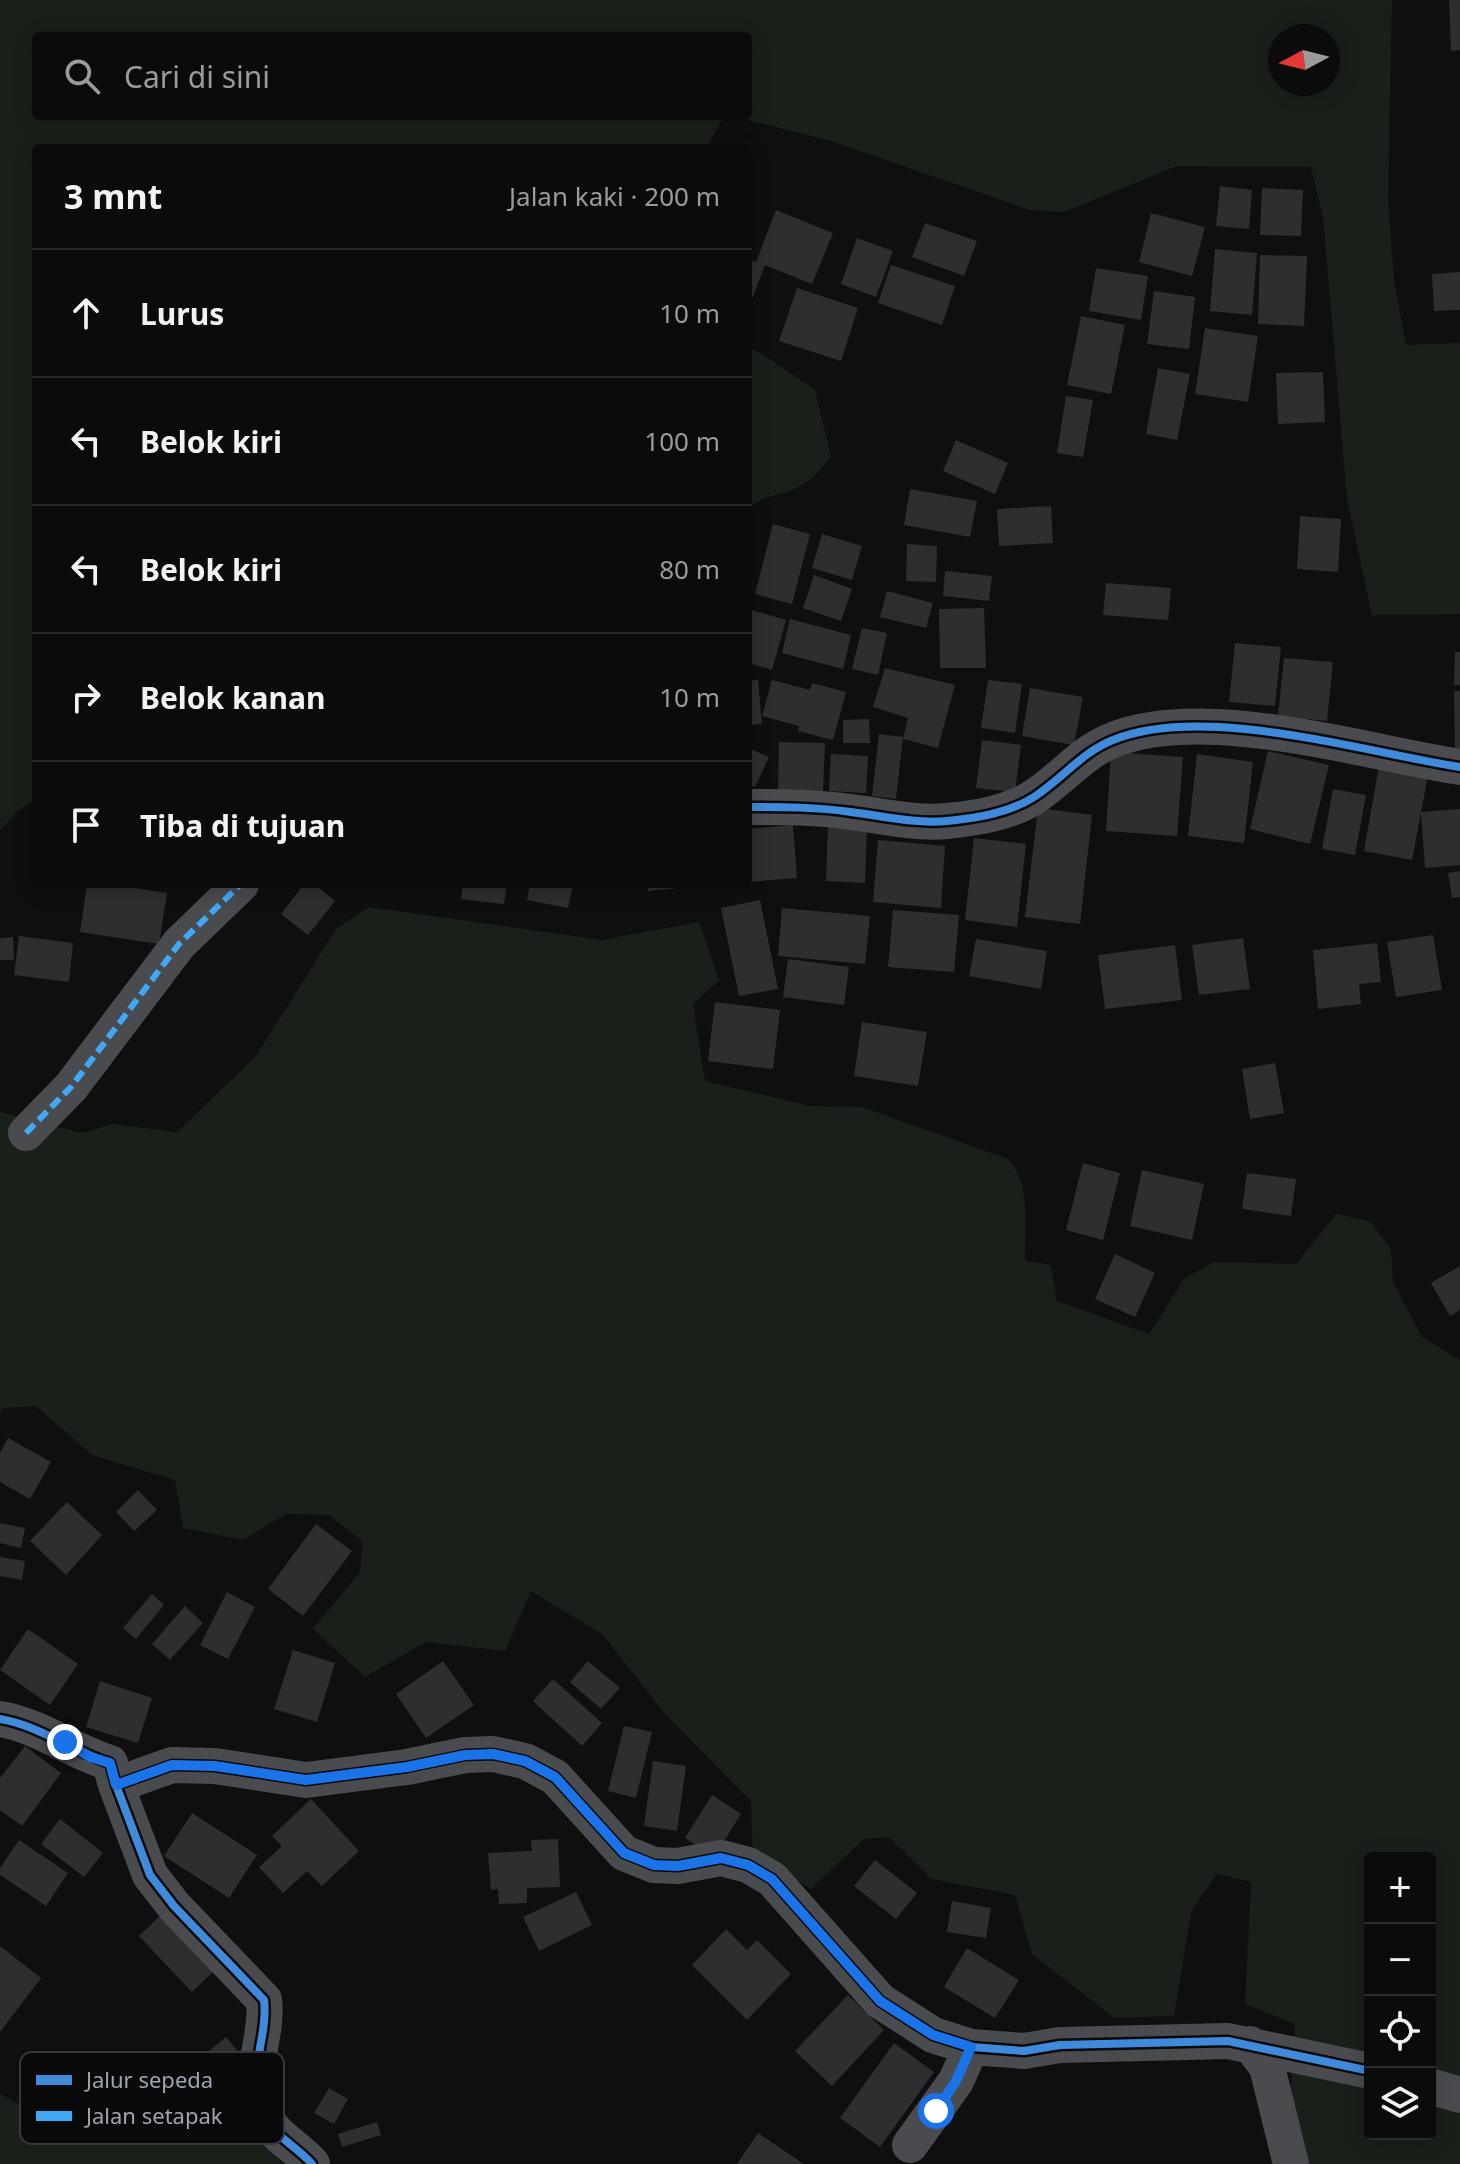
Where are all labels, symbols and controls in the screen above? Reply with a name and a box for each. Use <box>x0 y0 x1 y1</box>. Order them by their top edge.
north arrow <box>1268 24 1340 96</box>
search box <box>32 32 752 120</box>
icon: search <box>60 54 104 98</box>
text: Cari di sini <box>124 56 270 97</box>
text: 3 mnt <box>64 173 162 219</box>
text: Jalan kaki · 200 m <box>509 178 720 214</box>
icon: ahead <box>64 291 108 335</box>
text: Lurus <box>140 293 224 334</box>
text: 10 m <box>659 295 720 331</box>
icon: left <box>64 419 108 463</box>
text: Belok kiri <box>140 421 282 462</box>
text: 100 m <box>644 423 720 459</box>
icon: left <box>64 547 108 591</box>
text: Belok kiri <box>140 549 282 590</box>
text: 80 m <box>659 551 720 587</box>
icon: right <box>64 675 108 719</box>
text: Belok kanan <box>140 677 326 718</box>
text: 10 m <box>659 679 720 715</box>
icon: arrive <box>64 803 108 847</box>
text: Tiba di tujuan <box>140 805 345 846</box>
route end <box>47 1724 83 1760</box>
map controls <box>1364 1852 1436 2140</box>
button: + <box>1364 1852 1436 1924</box>
button: − <box>1364 1924 1436 1996</box>
button: locate <box>1364 1996 1436 2068</box>
legend <box>20 2052 284 2144</box>
text: Jalur sepeda <box>84 2064 213 2094</box>
button: layers <box>1364 2068 1436 2140</box>
route start <box>918 2093 954 2129</box>
text: Jalan setapak <box>84 2100 223 2130</box>

